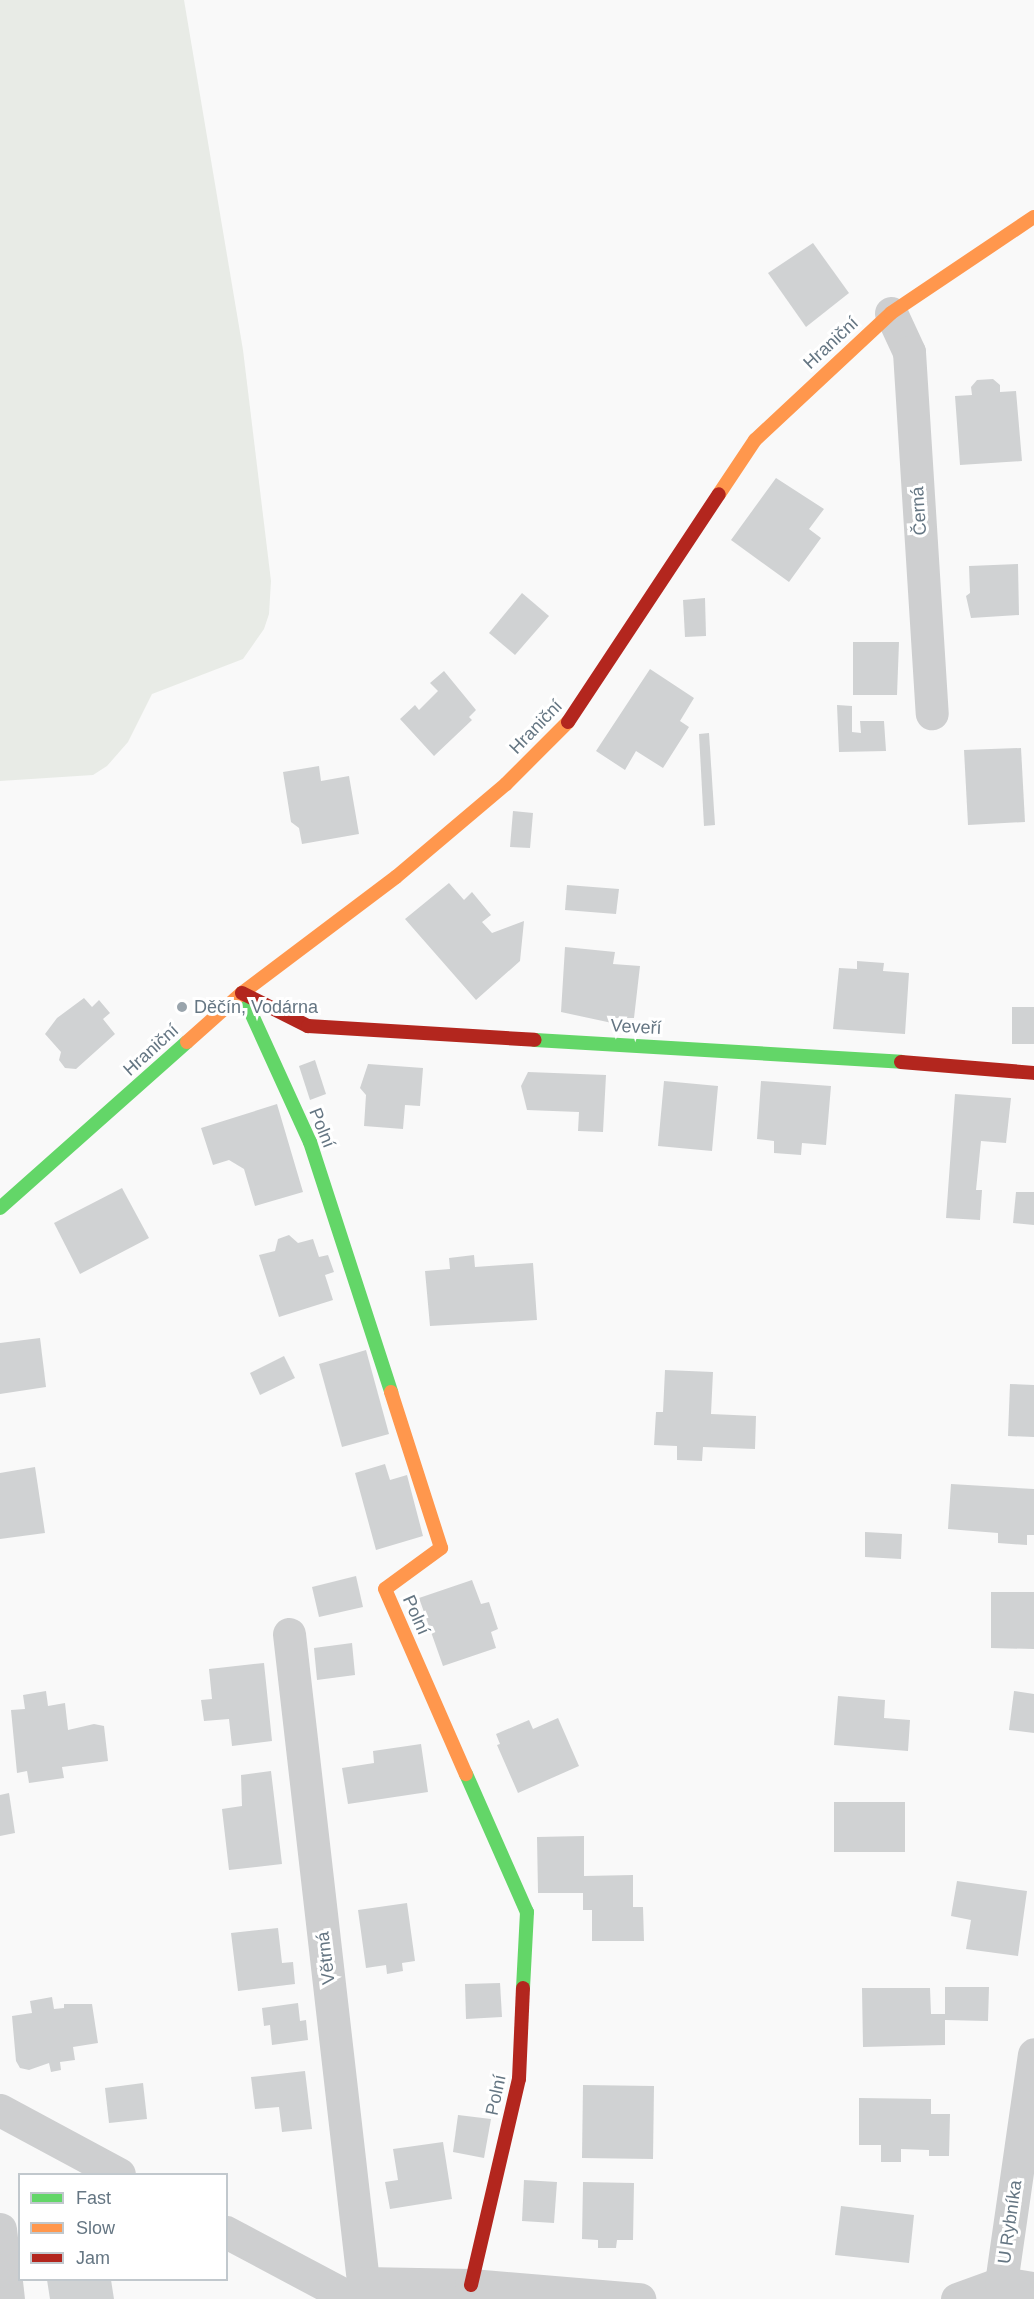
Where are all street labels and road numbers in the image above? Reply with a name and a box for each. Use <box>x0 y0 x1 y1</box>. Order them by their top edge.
street label: Hraniční <box>799 312 863 374</box>
street label: Černá <box>907 486 931 536</box>
street label: Hraniční <box>505 695 567 759</box>
street label: Veveří <box>610 1015 662 1039</box>
street label: Hraniční <box>119 1020 183 1080</box>
street label: Polní <box>304 1105 340 1151</box>
street label: Polní <box>398 1592 434 1638</box>
street label: Větrná <box>312 1930 340 1986</box>
street label: Polní <box>481 2073 511 2117</box>
street label: U Rybníka <box>993 2179 1027 2265</box>

